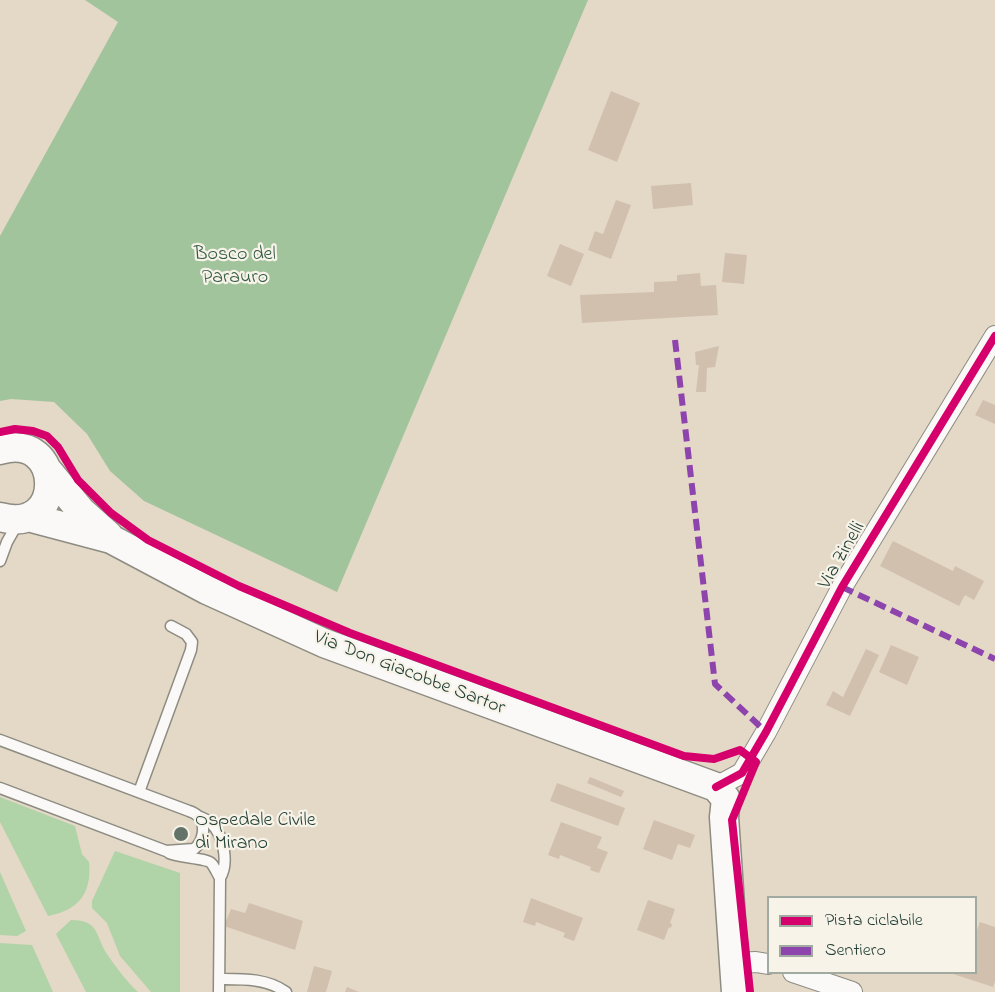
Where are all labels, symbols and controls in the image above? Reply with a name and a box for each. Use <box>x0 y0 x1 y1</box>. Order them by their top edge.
park label: Bosco del Parauro <box>194 244 276 291</box>
street label: Via Zinelli <box>814 518 872 594</box>
street label: Via Don Giacobbe Sartor <box>310 626 508 722</box>
place label: Ospedale Civile di Mirano <box>195 810 316 857</box>
marker: Ospedale Civile di Mirano <box>172 825 190 843</box>
legend <box>767 896 977 974</box>
text: Pista ciclabile <box>825 908 923 934</box>
text: Sentiero <box>825 938 886 964</box>

